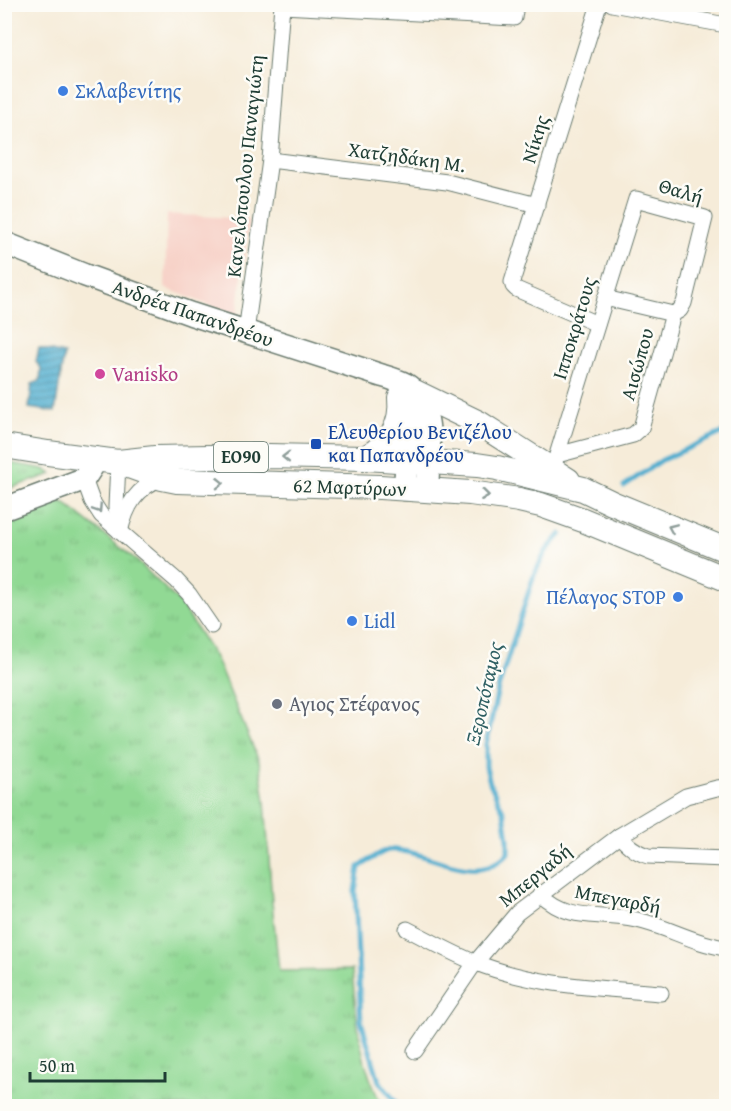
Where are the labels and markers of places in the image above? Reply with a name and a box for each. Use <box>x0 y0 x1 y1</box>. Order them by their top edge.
place label: Σκλαβενίτης <box>75 76 182 105</box>
marker: Σκλαβενίτης <box>56 84 70 98</box>
place label: Vanisko <box>112 359 178 388</box>
marker: Vanisko <box>93 367 107 381</box>
place label: Ελευθερίου Βενιζέλου και Παπανδρέου <box>328 417 512 469</box>
marker: Ελευθερίου Βενιζέλου και Παπανδρέου <box>309 437 323 451</box>
place label: Πέλαγος STOP <box>546 582 666 611</box>
marker: Πέλαγος STOP <box>671 590 685 604</box>
place label: Lidl <box>364 606 396 635</box>
marker: Lidl <box>345 614 359 628</box>
place label: Αγιος Στέφανος <box>289 689 420 718</box>
marker: Αγιος Στέφανος <box>270 697 284 711</box>

